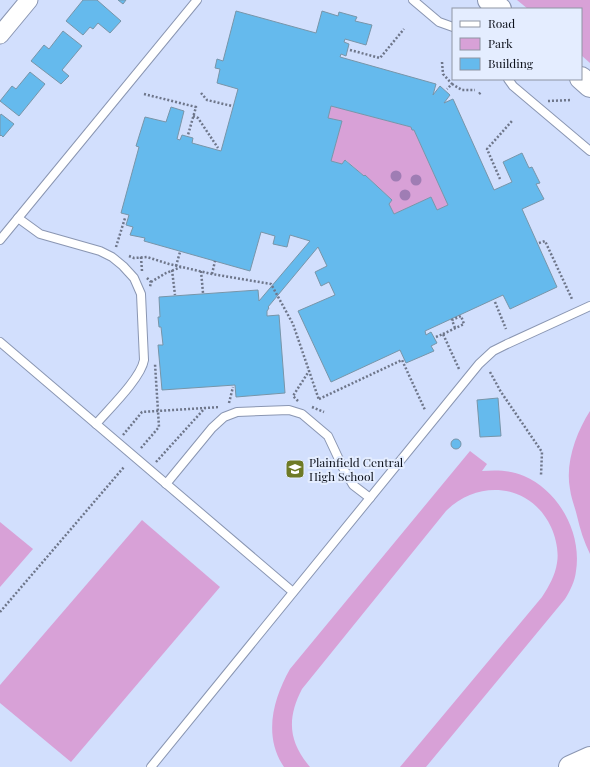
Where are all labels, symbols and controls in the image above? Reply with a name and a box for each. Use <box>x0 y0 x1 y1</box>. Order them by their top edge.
legend <box>452 8 582 80</box>
text: Road <box>488 15 515 31</box>
text: Park <box>488 35 513 51</box>
text: Building <box>488 55 534 71</box>
place label: Plainfield Central High School <box>309 454 404 484</box>
school or university icon: Plainfield Central High School <box>284 458 306 480</box>

